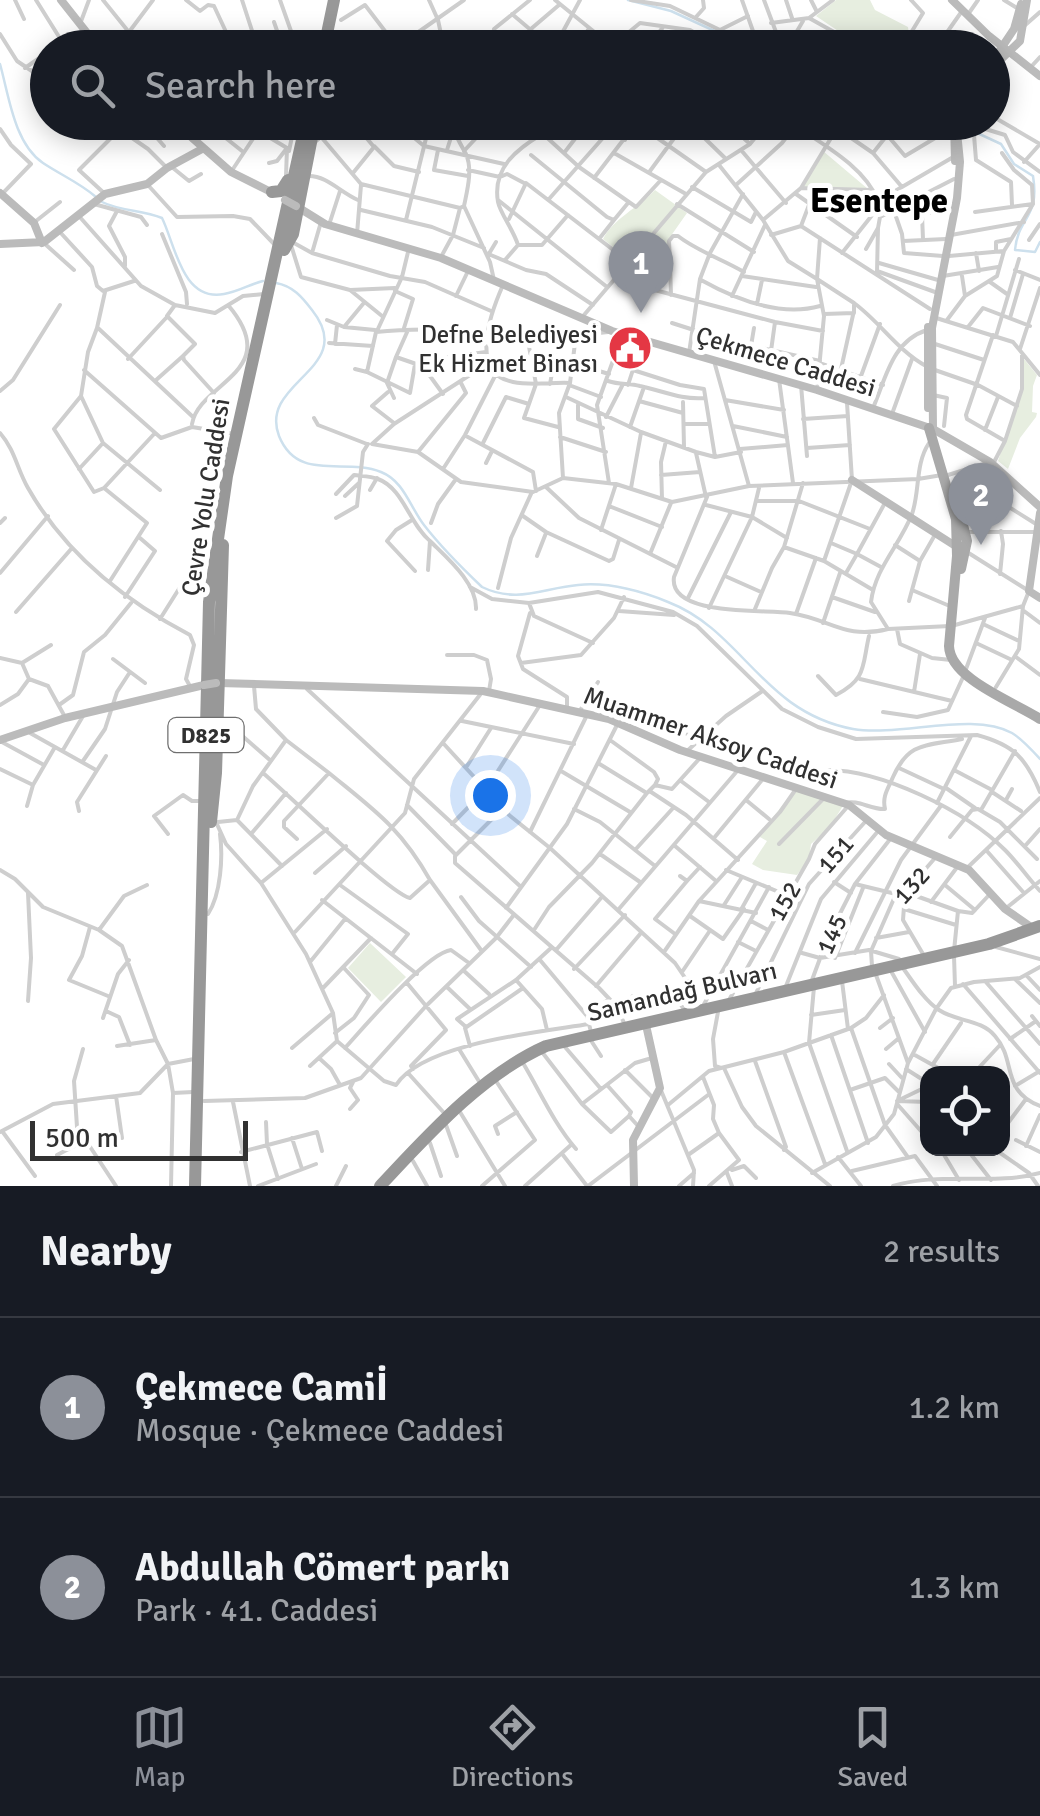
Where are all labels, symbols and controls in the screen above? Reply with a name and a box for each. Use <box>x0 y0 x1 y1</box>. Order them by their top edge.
search box <box>30 30 1010 140</box>
icon: search <box>65 58 120 113</box>
text: Search here <box>145 62 337 109</box>
district label: Esentepe <box>810 179 948 222</box>
pin: 1 <box>608 230 674 313</box>
place label: Defne Belediyesi Ek Hizmet Binası <box>418 319 598 379</box>
street label: Çekmece Caddesi <box>692 319 879 404</box>
public building icon: Defne Belediyesi Ek Hizmet Binası <box>607 325 653 371</box>
street label: Çevre Yolu Caddesi <box>175 396 236 598</box>
pin: 2 <box>948 462 1014 545</box>
street label: Muammer Aksoy Caddesi <box>580 679 842 796</box>
road number: D825 <box>168 718 244 752</box>
your location <box>465 770 516 821</box>
street label: 151 <box>810 829 860 880</box>
street label: 132 <box>886 860 936 911</box>
street label: 152 <box>761 876 808 926</box>
street label: 145 <box>809 909 854 959</box>
street label: Samandağ Bulvarı <box>584 955 780 1028</box>
map controls <box>920 1066 1010 1156</box>
button: locate <box>920 1066 1010 1156</box>
scale bar <box>30 1116 248 1160</box>
text: 500 m <box>45 1121 119 1155</box>
text: Nearby <box>40 1226 172 1277</box>
text: 2 results <box>883 1232 1000 1271</box>
text: Çekmece Camiİ <box>135 1364 388 1411</box>
text: 1 <box>64 1388 81 1427</box>
text: 1.2 km <box>908 1388 1000 1427</box>
text: Mosque · Çekmece Caddesi <box>135 1411 504 1450</box>
text: Abdullah Cömert parkı <box>135 1544 510 1591</box>
text: 2 <box>64 1568 81 1607</box>
text: 1.3 km <box>908 1568 1000 1607</box>
text: Park · 41. Caddesi <box>135 1591 378 1630</box>
tab: Map <box>132 1700 187 1794</box>
tab: Directions <box>451 1700 573 1794</box>
tab: Saved <box>837 1700 908 1794</box>

